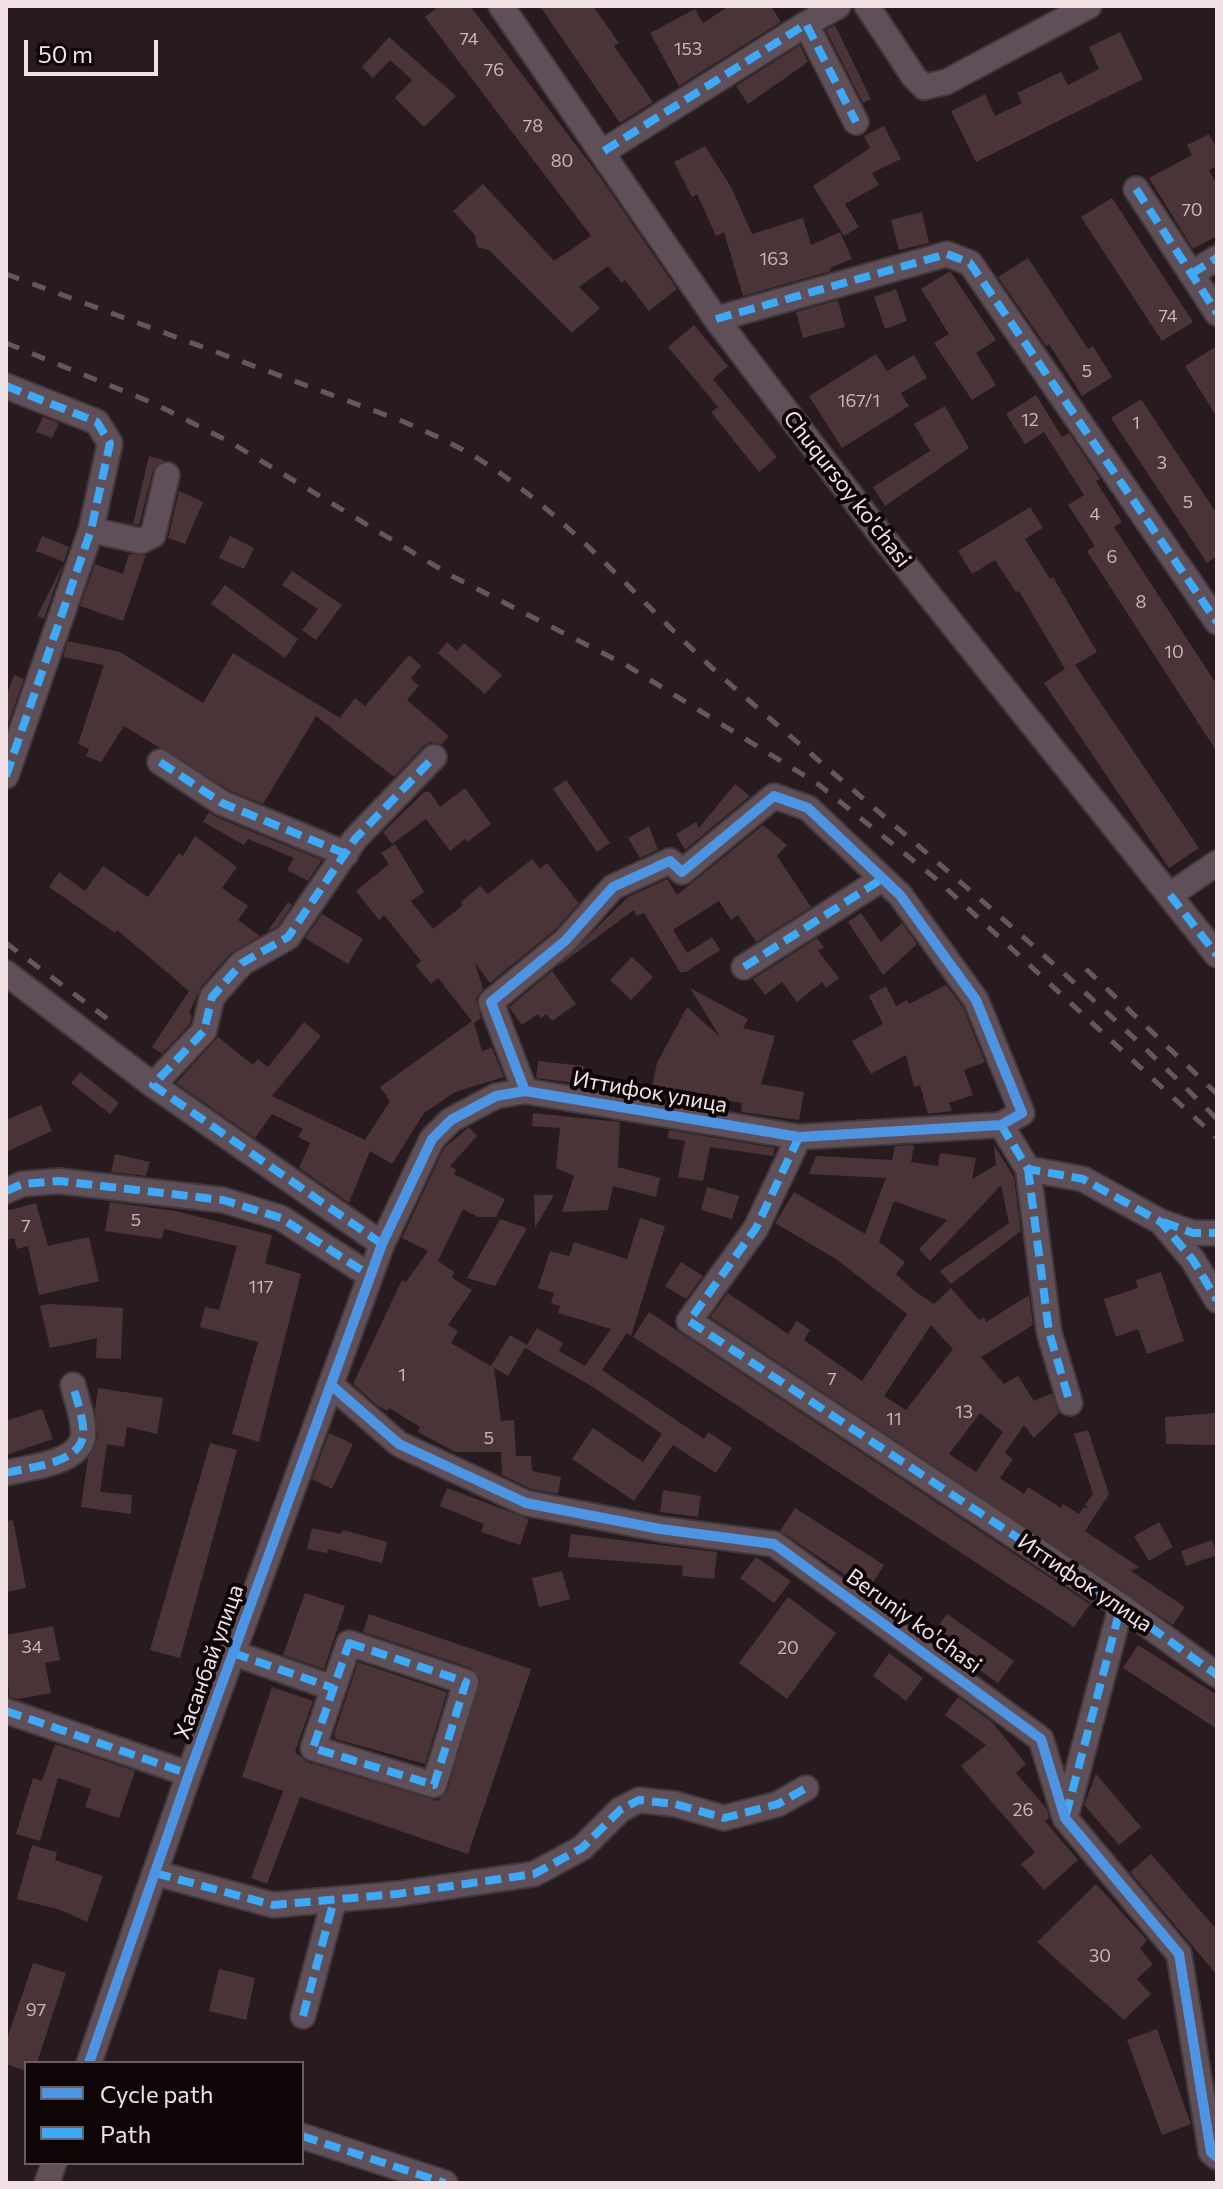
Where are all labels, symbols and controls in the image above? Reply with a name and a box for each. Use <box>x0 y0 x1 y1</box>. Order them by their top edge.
scale bar <box>28 24 162 74</box>
house number: 74 <box>459 28 479 50</box>
house number: 153 <box>674 38 702 60</box>
text: 50 m <box>38 39 93 68</box>
house number: 76 <box>484 59 504 81</box>
house number: 78 <box>523 115 543 137</box>
house number: 80 <box>551 150 573 172</box>
house number: 70 <box>1181 199 1203 221</box>
house number: 163 <box>760 248 788 270</box>
house number: 74 <box>1158 305 1178 327</box>
house number: 5 <box>1082 360 1092 382</box>
house number: 167/1 <box>838 390 880 412</box>
street label: Chuqursoy ko'chasi <box>778 405 916 573</box>
house number: 12 <box>1021 409 1039 431</box>
house number: 1 <box>1132 412 1140 434</box>
house number: 3 <box>1157 452 1167 474</box>
house number: 5 <box>1183 491 1193 513</box>
house number: 4 <box>1090 503 1100 525</box>
house number: 6 <box>1107 546 1117 568</box>
house number: 8 <box>1136 591 1146 613</box>
house number: 10 <box>1164 641 1184 663</box>
street label: Иттифок улица <box>571 1065 729 1119</box>
house number: 5 <box>131 1209 141 1231</box>
house number: 7 <box>21 1215 31 1237</box>
house number: 117 <box>249 1276 273 1298</box>
house number: 1 <box>398 1364 406 1386</box>
house number: 7 <box>827 1368 837 1390</box>
house number: 13 <box>955 1401 973 1423</box>
house number: 11 <box>886 1408 902 1430</box>
house number: 5 <box>484 1427 494 1449</box>
street label: Иттифок улица <box>1013 1528 1157 1638</box>
street label: Beruniy ko'chasi <box>841 1563 987 1679</box>
street label: Хасанбай улица <box>169 1581 249 1743</box>
house number: 34 <box>21 1636 43 1658</box>
house number: 20 <box>777 1637 799 1659</box>
house number: 26 <box>1013 1799 1033 1821</box>
house number: 30 <box>1089 1945 1111 1967</box>
house number: 97 <box>26 1999 46 2021</box>
legend <box>24 2061 304 2165</box>
text: Cycle path <box>100 2079 214 2108</box>
text: Path <box>100 2119 151 2148</box>

